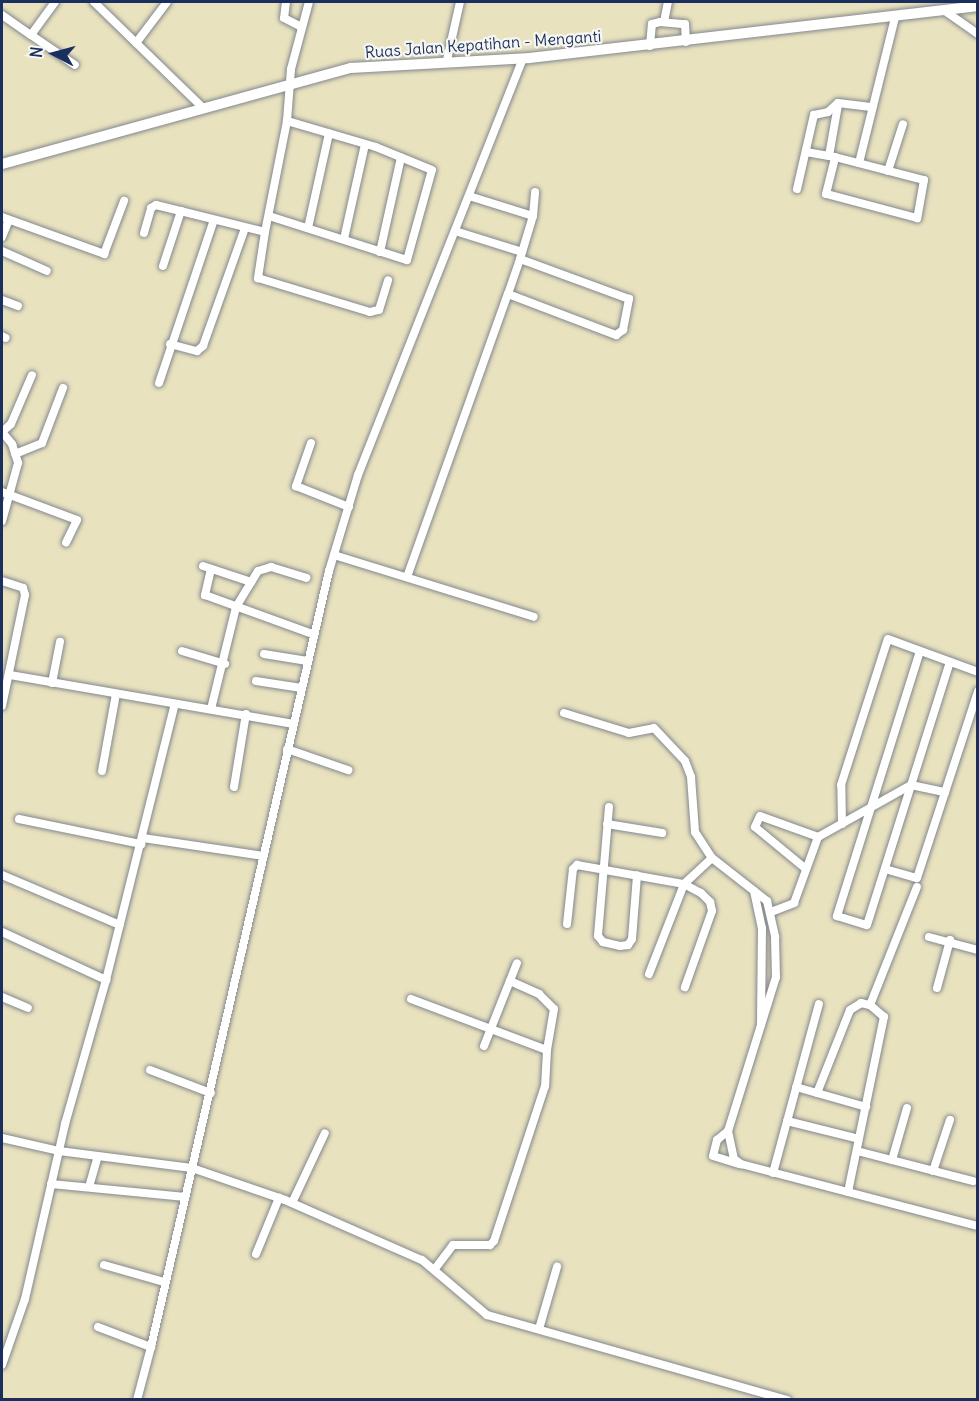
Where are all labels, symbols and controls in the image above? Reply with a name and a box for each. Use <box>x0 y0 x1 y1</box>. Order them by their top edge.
north arrow <box>24 24 84 84</box>
street label: Ruas Jalan Kepatihan - Menganti <box>364 26 602 62</box>
text: N <box>26 46 47 59</box>

